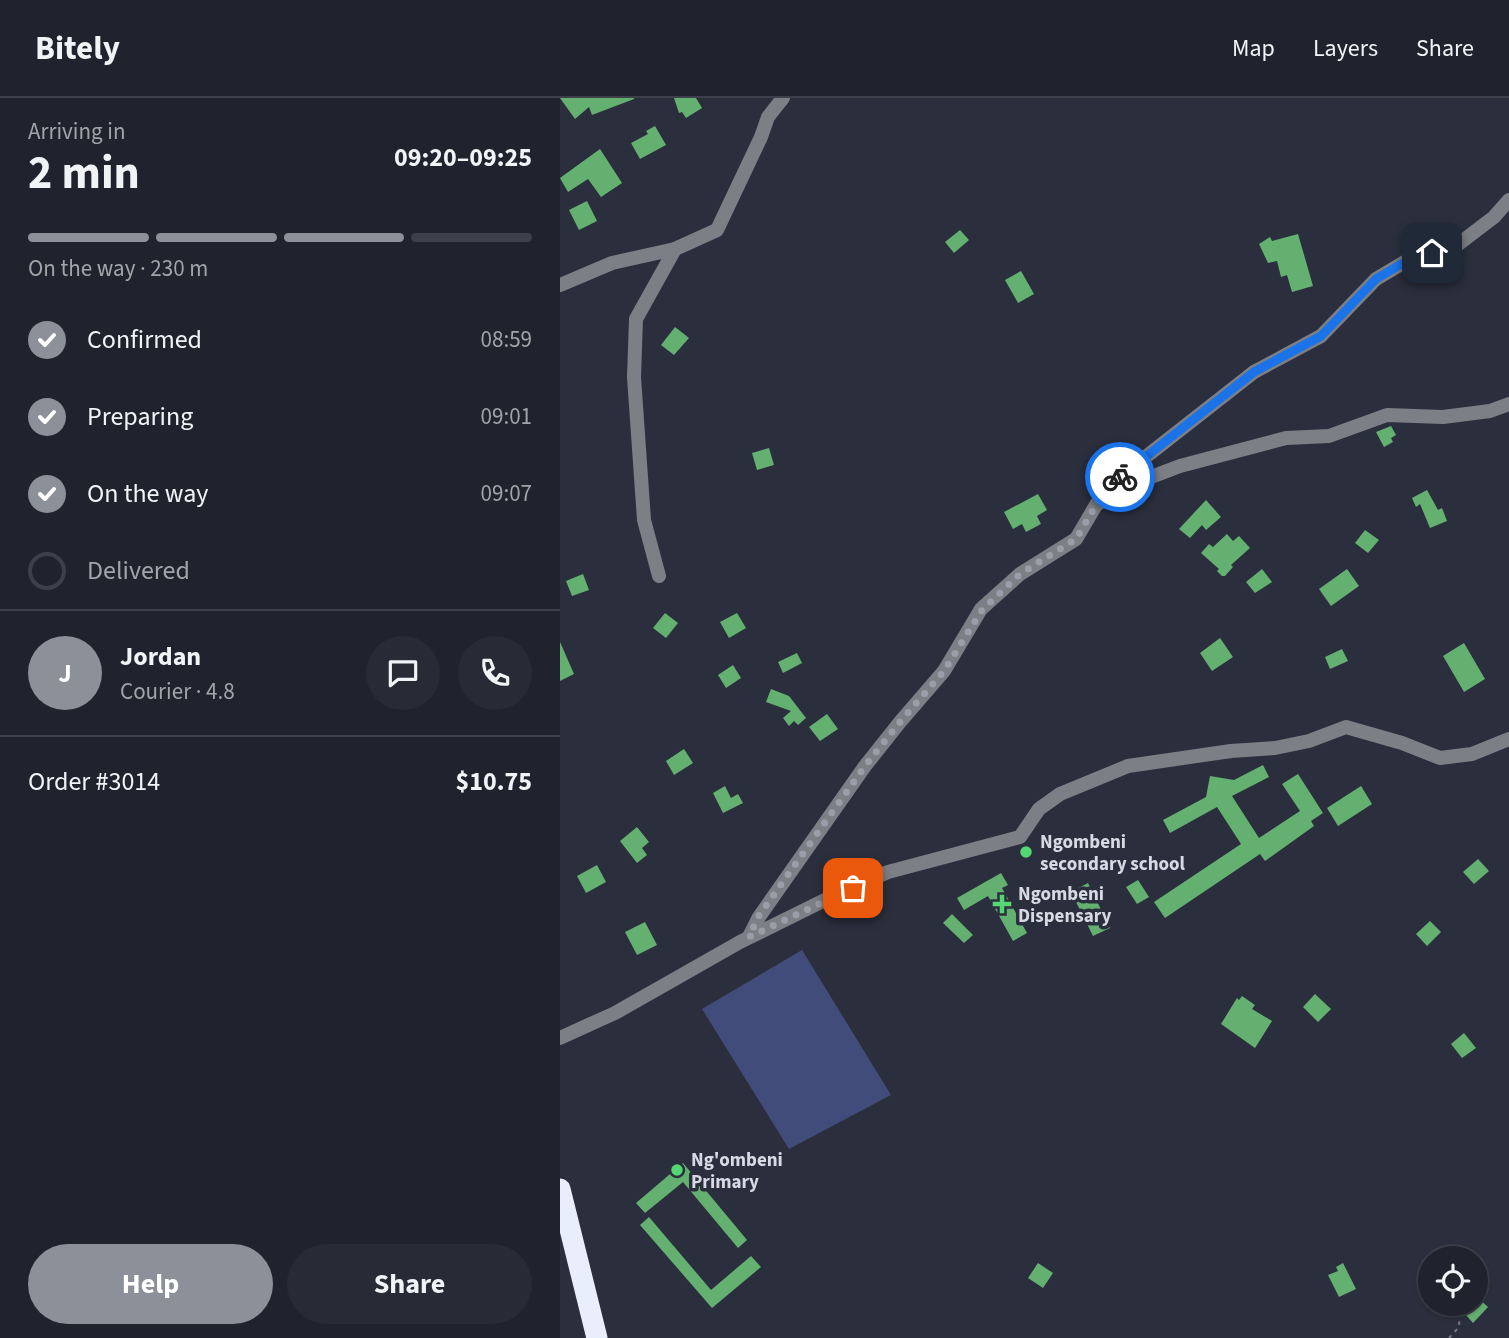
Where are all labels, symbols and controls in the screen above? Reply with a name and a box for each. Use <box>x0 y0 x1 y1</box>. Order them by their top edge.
text: Bitely <box>35 25 120 72</box>
text: Map <box>1232 31 1275 66</box>
text: Layers <box>1313 31 1378 66</box>
text: Share <box>1416 31 1474 66</box>
text: Arriving in <box>28 115 126 148</box>
text: 09:20–09:25 <box>394 139 532 176</box>
text: 2 min <box>28 141 140 206</box>
pin <box>1402 223 1462 283</box>
icon: home <box>1413 234 1451 272</box>
text: On the way · 230 m <box>28 252 208 285</box>
icon: check <box>28 321 66 359</box>
text: Confirmed <box>87 321 202 358</box>
text: 08:59 <box>481 323 532 356</box>
icon: check <box>28 398 66 436</box>
text: Preparing <box>87 398 193 435</box>
text: 09:01 <box>481 400 532 433</box>
courier <box>1085 442 1155 512</box>
icon: bike <box>1101 458 1139 496</box>
icon: check <box>28 475 66 513</box>
text: On the way <box>87 475 208 512</box>
text: 09:07 <box>481 477 532 510</box>
text: Delivered <box>87 552 190 589</box>
button: chat <box>366 636 440 710</box>
button: phone <box>458 636 532 710</box>
text: Jordan <box>120 638 201 675</box>
text: J <box>58 655 72 692</box>
text: Courier · 4.8 <box>120 675 235 708</box>
text: Order #3014 <box>28 763 160 800</box>
text: $10.75 <box>456 763 532 800</box>
place label: Ngombeni secondary school <box>1040 829 1186 878</box>
marker: Ngombeni secondary school <box>1018 844 1034 860</box>
pin <box>823 858 883 918</box>
icon: bag <box>834 869 872 907</box>
place label: Ngombeni Dispensary <box>1018 881 1111 930</box>
marker: Ngombeni Dispensary <box>992 894 1012 914</box>
place label: Ng'ombeni Primary <box>691 1147 783 1196</box>
marker: Ng'ombeni Primary <box>669 1162 685 1178</box>
button: Help <box>28 1244 273 1324</box>
button: Share <box>287 1244 532 1324</box>
map controls <box>1418 1246 1488 1316</box>
button: locate <box>1418 1246 1488 1316</box>

